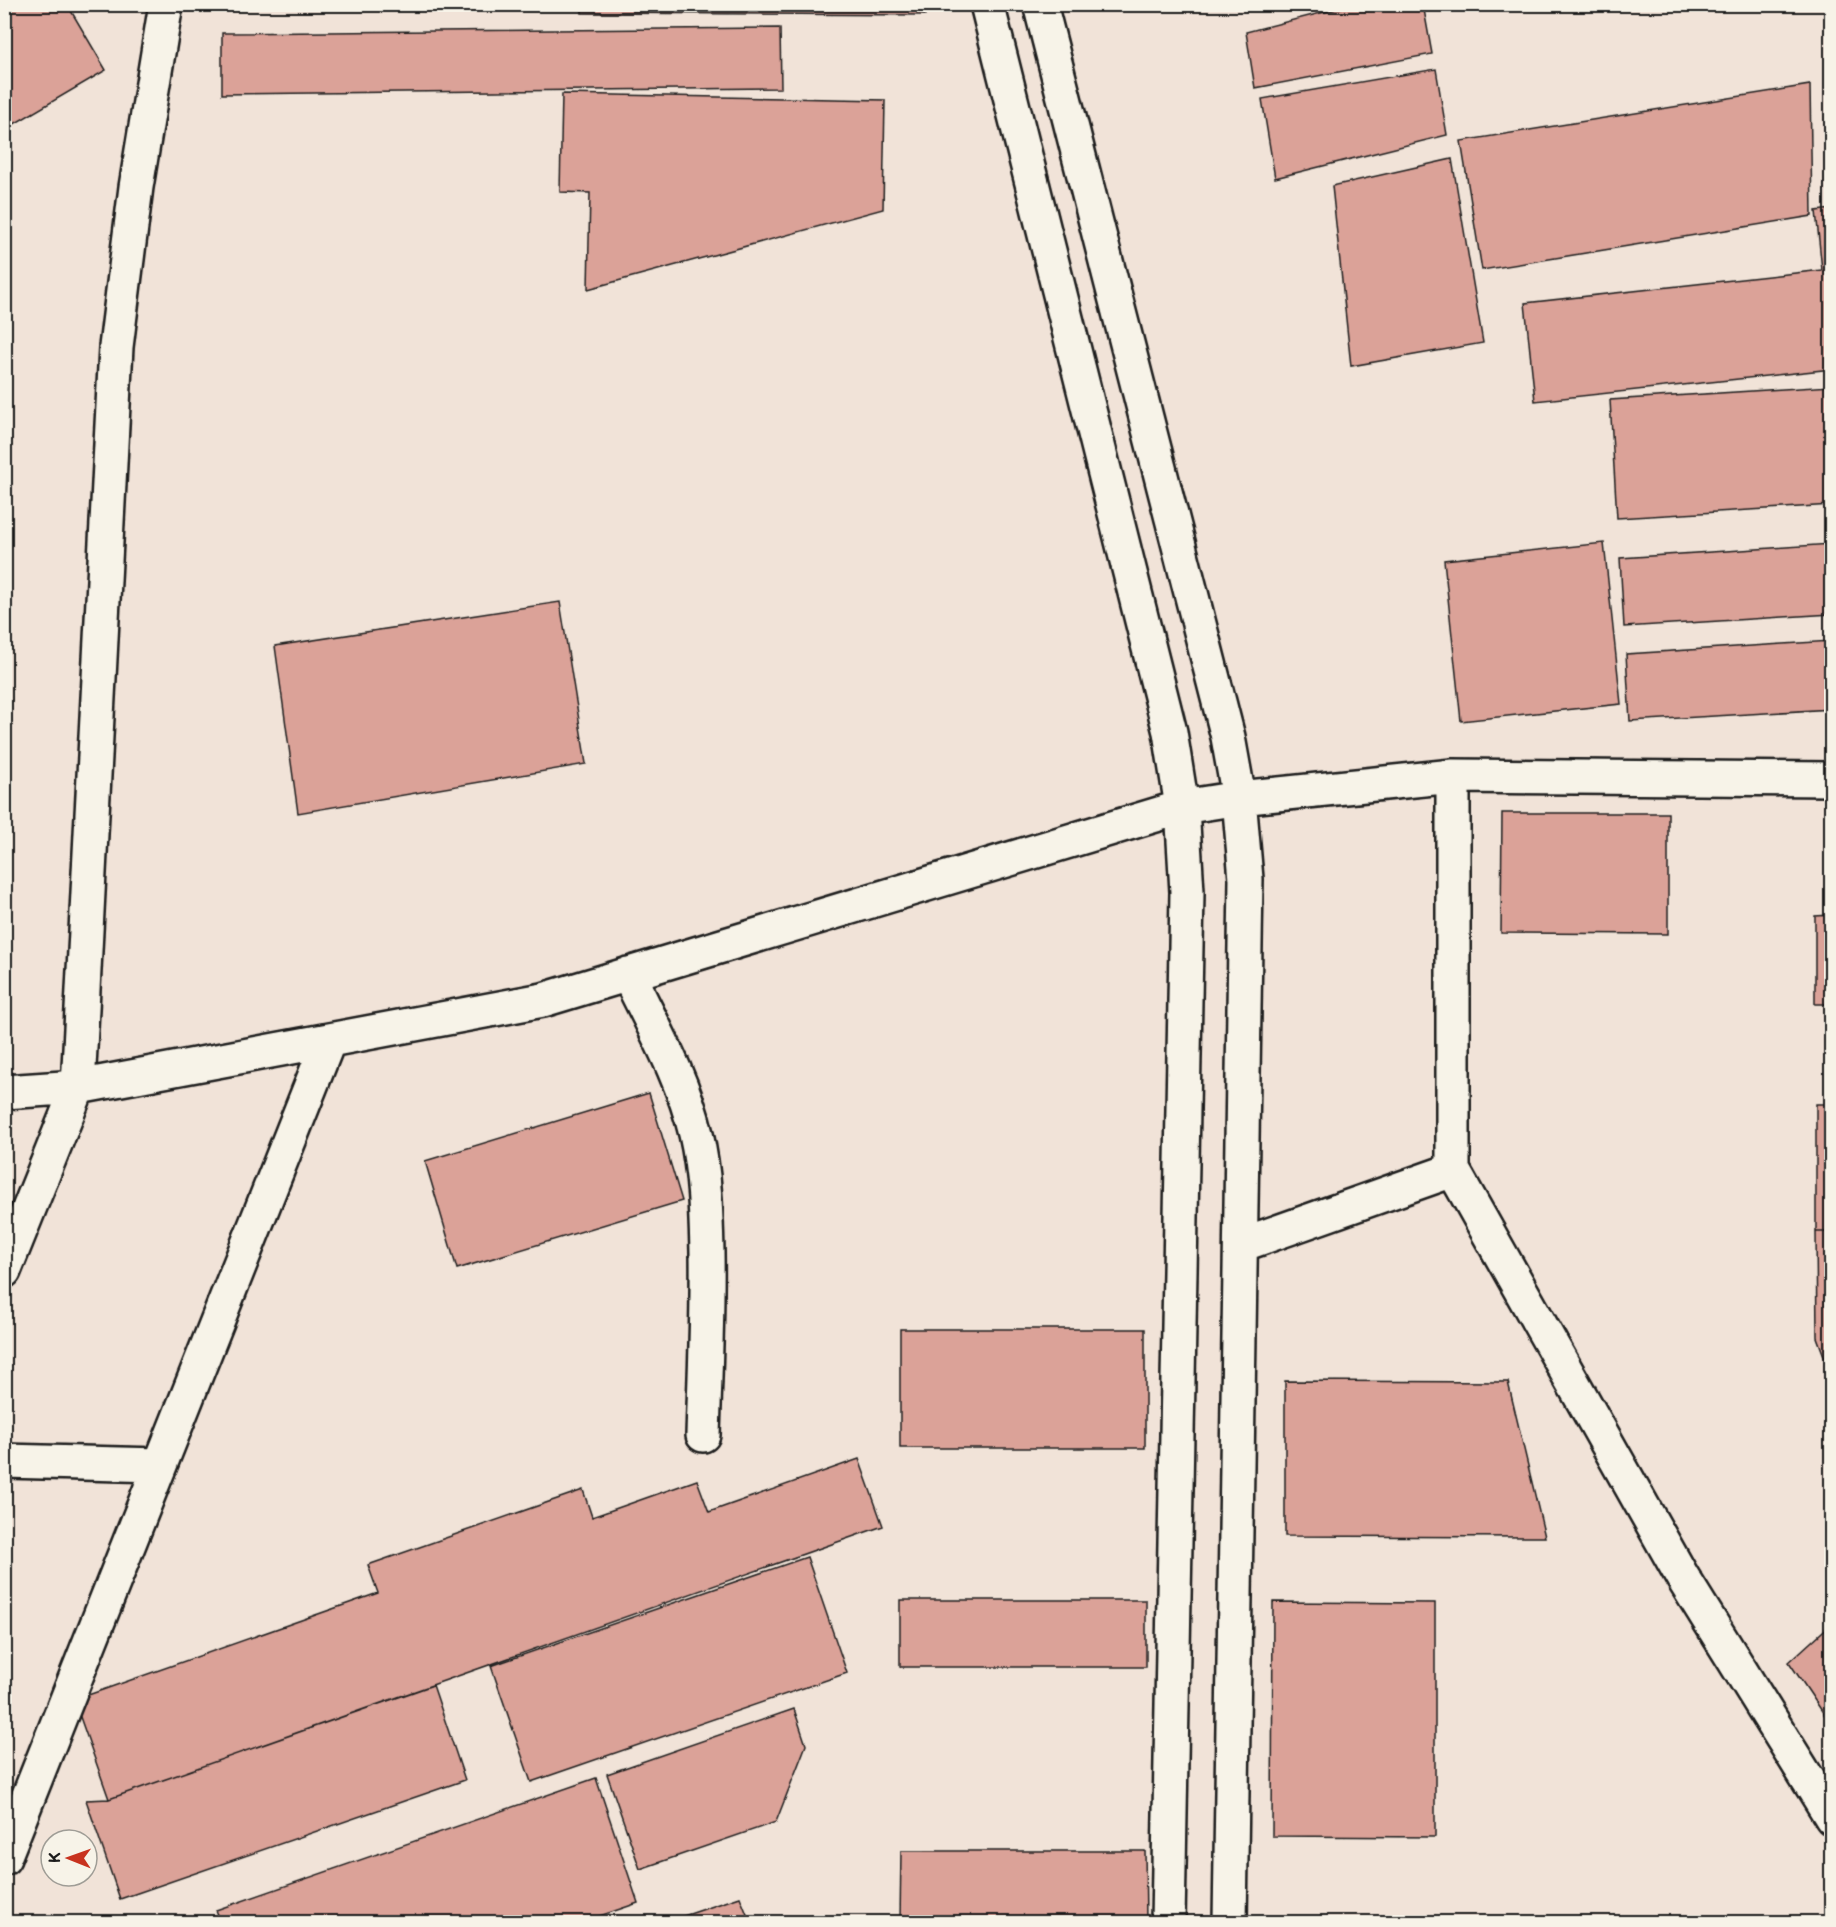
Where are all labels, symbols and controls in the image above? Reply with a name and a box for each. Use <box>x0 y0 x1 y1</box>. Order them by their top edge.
north arrow <box>39 1828 99 1888</box>
text: K <box>46 1852 65 1863</box>

